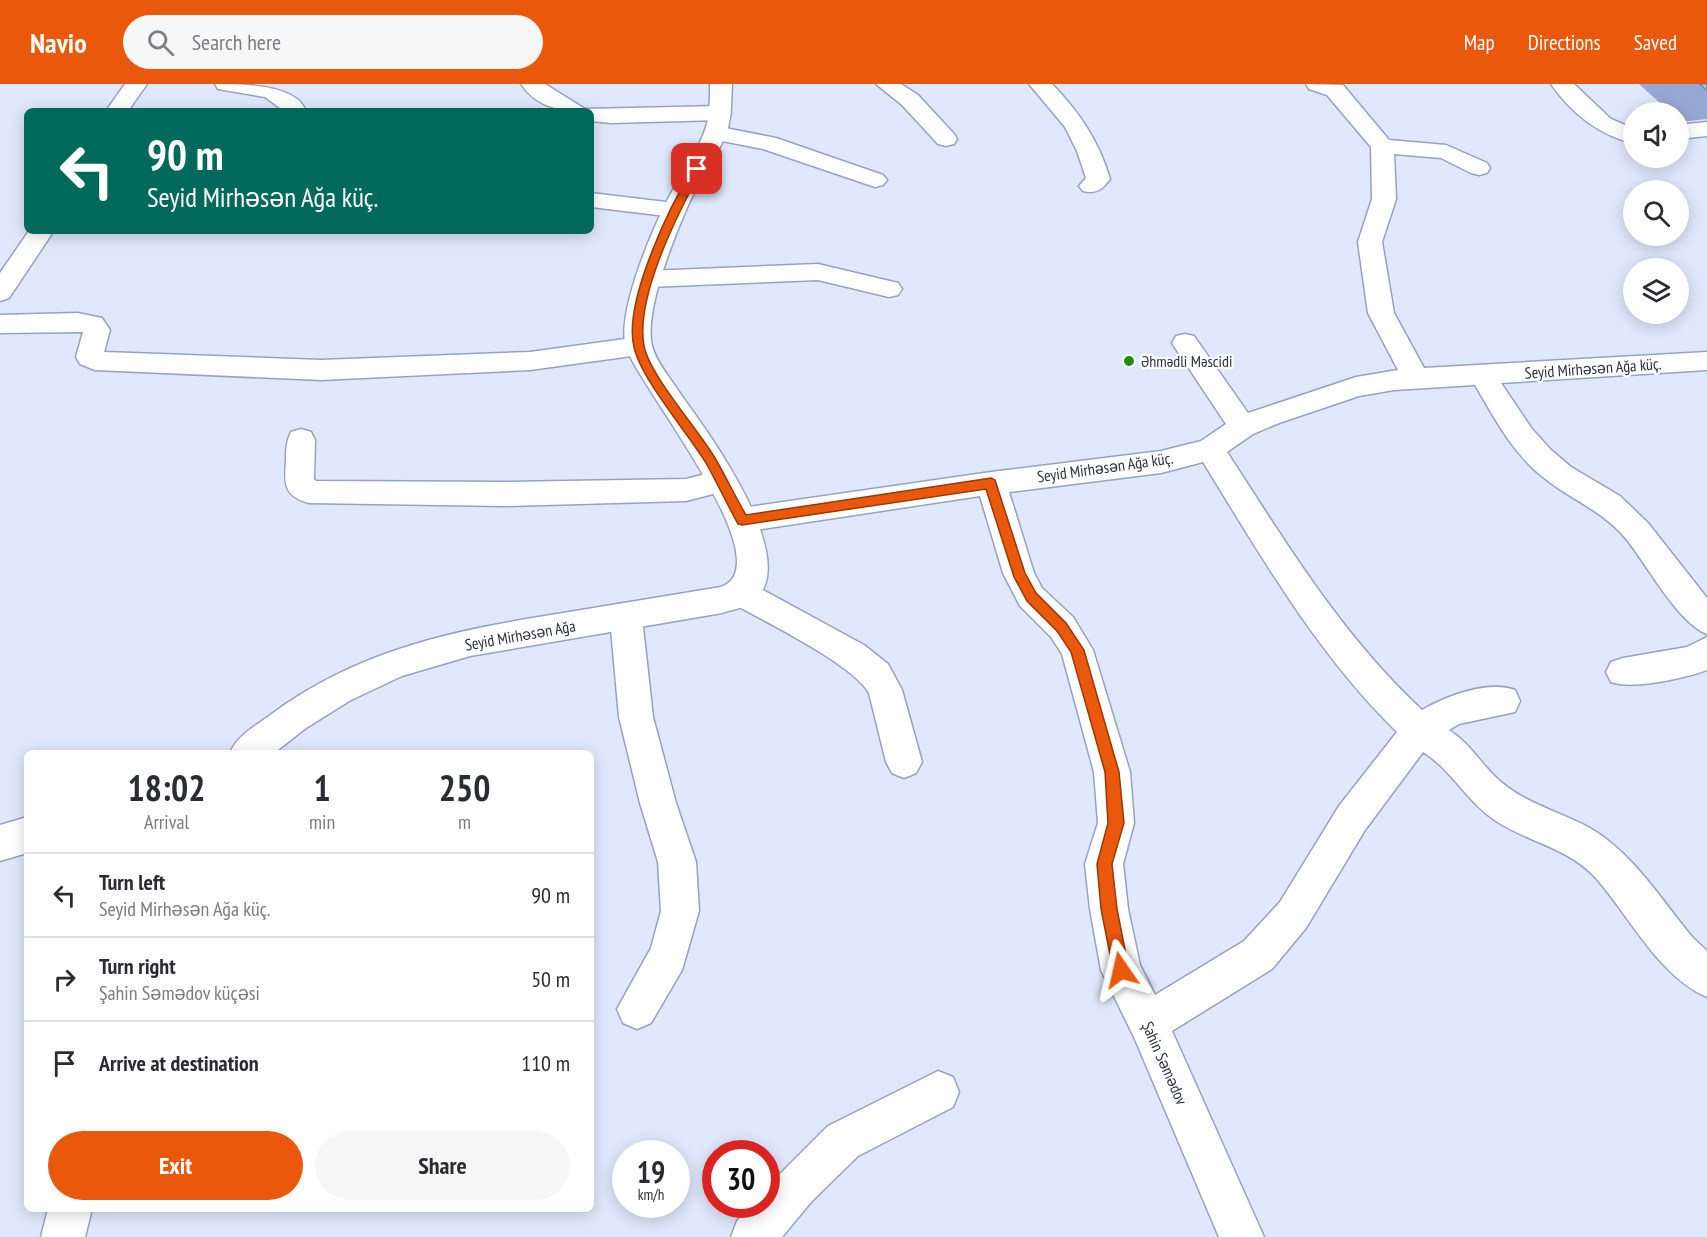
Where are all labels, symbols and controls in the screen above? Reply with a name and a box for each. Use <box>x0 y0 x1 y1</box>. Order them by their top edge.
search box <box>123 15 543 69</box>
text: Navio <box>30 24 87 61</box>
icon: search <box>144 26 177 59</box>
text: Search here <box>192 28 281 56</box>
text: Map <box>1464 29 1495 56</box>
text: Directions <box>1528 29 1601 56</box>
text: Saved <box>1634 29 1677 56</box>
map controls <box>1623 102 1689 324</box>
button: sound <box>1623 102 1689 168</box>
text: 90 m <box>147 127 224 182</box>
icon: left <box>48 132 126 210</box>
pin <box>671 143 722 194</box>
icon: arrive <box>680 152 713 185</box>
text: Seyid Mirhəsən Ağa küç. <box>147 180 378 214</box>
button: search <box>1623 180 1689 246</box>
button: layers <box>1623 258 1689 324</box>
place label: Әhmәdli Mәscidi <box>1141 351 1232 371</box>
street label: Seyid Mirhəsən Ağa küç. <box>1524 353 1662 383</box>
marker: Әhmәdli Mәscidi <box>1122 354 1136 368</box>
street label: Seyid Mirhəsən Ağa küç. <box>1036 448 1174 486</box>
street label: Seyid Mirhəsən Ağa <box>463 615 577 655</box>
text: 18:02 <box>128 764 205 811</box>
text: 1 <box>313 764 331 811</box>
text: 250 <box>439 764 490 811</box>
text: Arrival <box>144 809 189 835</box>
text: min <box>309 809 335 835</box>
text: m <box>458 809 471 835</box>
text: Turn left <box>99 868 165 896</box>
icon: left <box>48 879 81 912</box>
text: 90 m <box>531 881 570 909</box>
text: Seyid Mirhəsən Ağa küç. <box>99 896 270 922</box>
position arrow <box>1089 938 1153 1002</box>
text: Turn right <box>99 952 176 980</box>
icon: right <box>48 963 81 996</box>
text: 50 m <box>531 965 570 993</box>
text: Şahin Səmədov küçəsi <box>99 980 260 1006</box>
street label: Şahin Səmədov <box>1138 1018 1193 1109</box>
icon: arrive <box>48 1047 81 1080</box>
text: Arrive at destination <box>99 1049 259 1077</box>
text: 110 m <box>521 1049 570 1077</box>
button: Exit <box>48 1131 303 1200</box>
button: Share <box>315 1131 570 1200</box>
speed limit sign: 30 <box>702 1140 780 1218</box>
text: 19 <box>637 1152 665 1191</box>
text: km/h <box>638 1185 664 1204</box>

